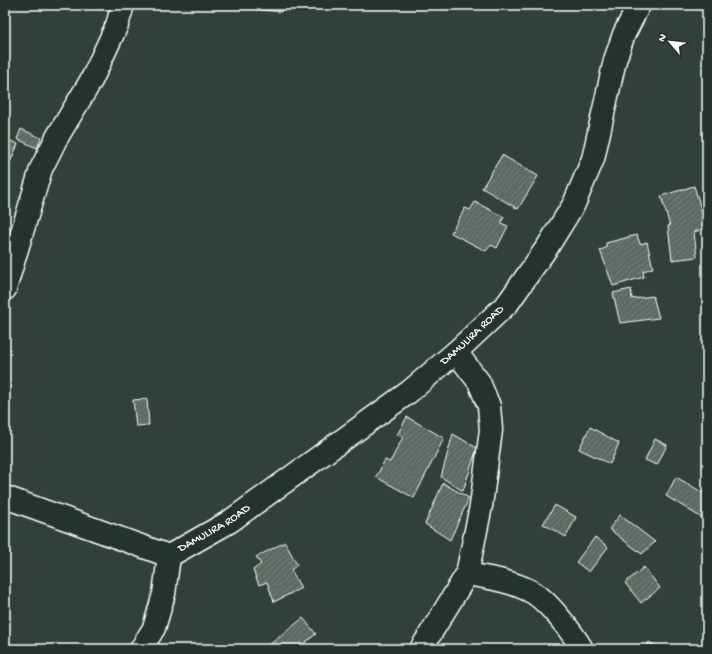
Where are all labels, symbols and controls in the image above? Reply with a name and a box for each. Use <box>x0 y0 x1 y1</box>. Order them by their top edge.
north arrow <box>650 22 690 62</box>
text: N <box>656 32 670 44</box>
street label: DAMULIRA ROAD <box>437 303 508 370</box>
street label: DAMULIRA ROAD <box>175 502 254 557</box>

